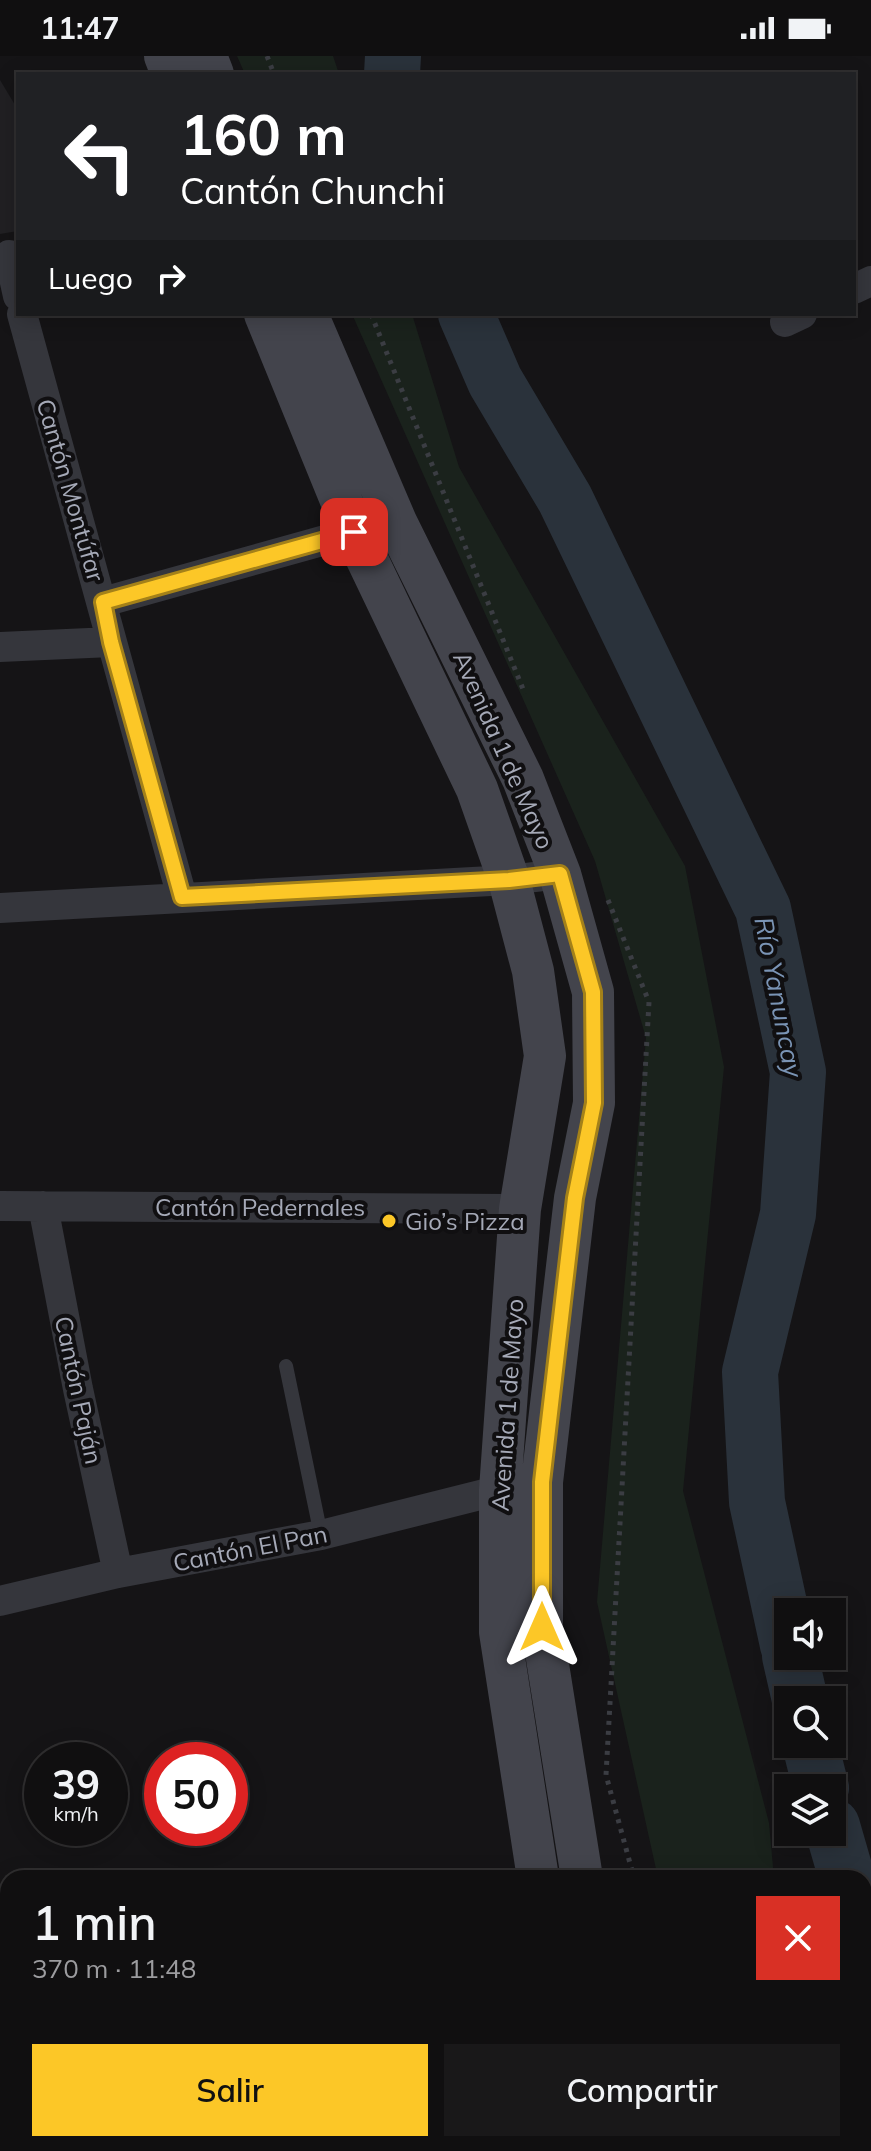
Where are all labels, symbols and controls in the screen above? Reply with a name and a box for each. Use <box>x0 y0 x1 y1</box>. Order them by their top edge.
text: 11:47 <box>40 9 119 47</box>
text: 160 m <box>180 99 347 169</box>
icon: left <box>48 104 152 208</box>
text: Cantón Chunchi <box>180 168 445 213</box>
icon: right <box>149 256 193 300</box>
text: Luego <box>48 259 133 297</box>
street label: Cantón Montúfar <box>31 395 111 585</box>
pin <box>320 498 388 566</box>
icon: arrive <box>332 510 376 554</box>
street label: Avenida 1 de Mayo <box>447 647 561 853</box>
water label: Río Yanuncay <box>747 914 811 1081</box>
street label: Cantón Pedernales <box>155 1192 365 1222</box>
place label: Gio’s Pizza <box>405 1206 525 1236</box>
marker: Gio’s Pizza <box>380 1212 398 1230</box>
street label: Avenida 1 de Mayo <box>485 1298 529 1512</box>
street label: Cantón Paján <box>49 1313 109 1467</box>
street label: Cantón El Pan <box>170 1518 330 1578</box>
position arrow <box>500 1585 584 1669</box>
map controls <box>774 1598 846 1846</box>
button: sound <box>774 1598 846 1670</box>
button: search <box>774 1686 846 1758</box>
speed limit sign: 50 <box>144 1742 248 1846</box>
text: 39 <box>52 1759 100 1809</box>
button: layers <box>774 1774 846 1846</box>
text: km/h <box>53 1801 99 1826</box>
text: 1 min <box>32 1892 157 1952</box>
button: close <box>756 1896 840 1980</box>
text: 370 m · 11:48 <box>32 1952 196 1985</box>
button: Salir <box>32 2044 428 2136</box>
button: Compartir <box>444 2044 840 2136</box>

